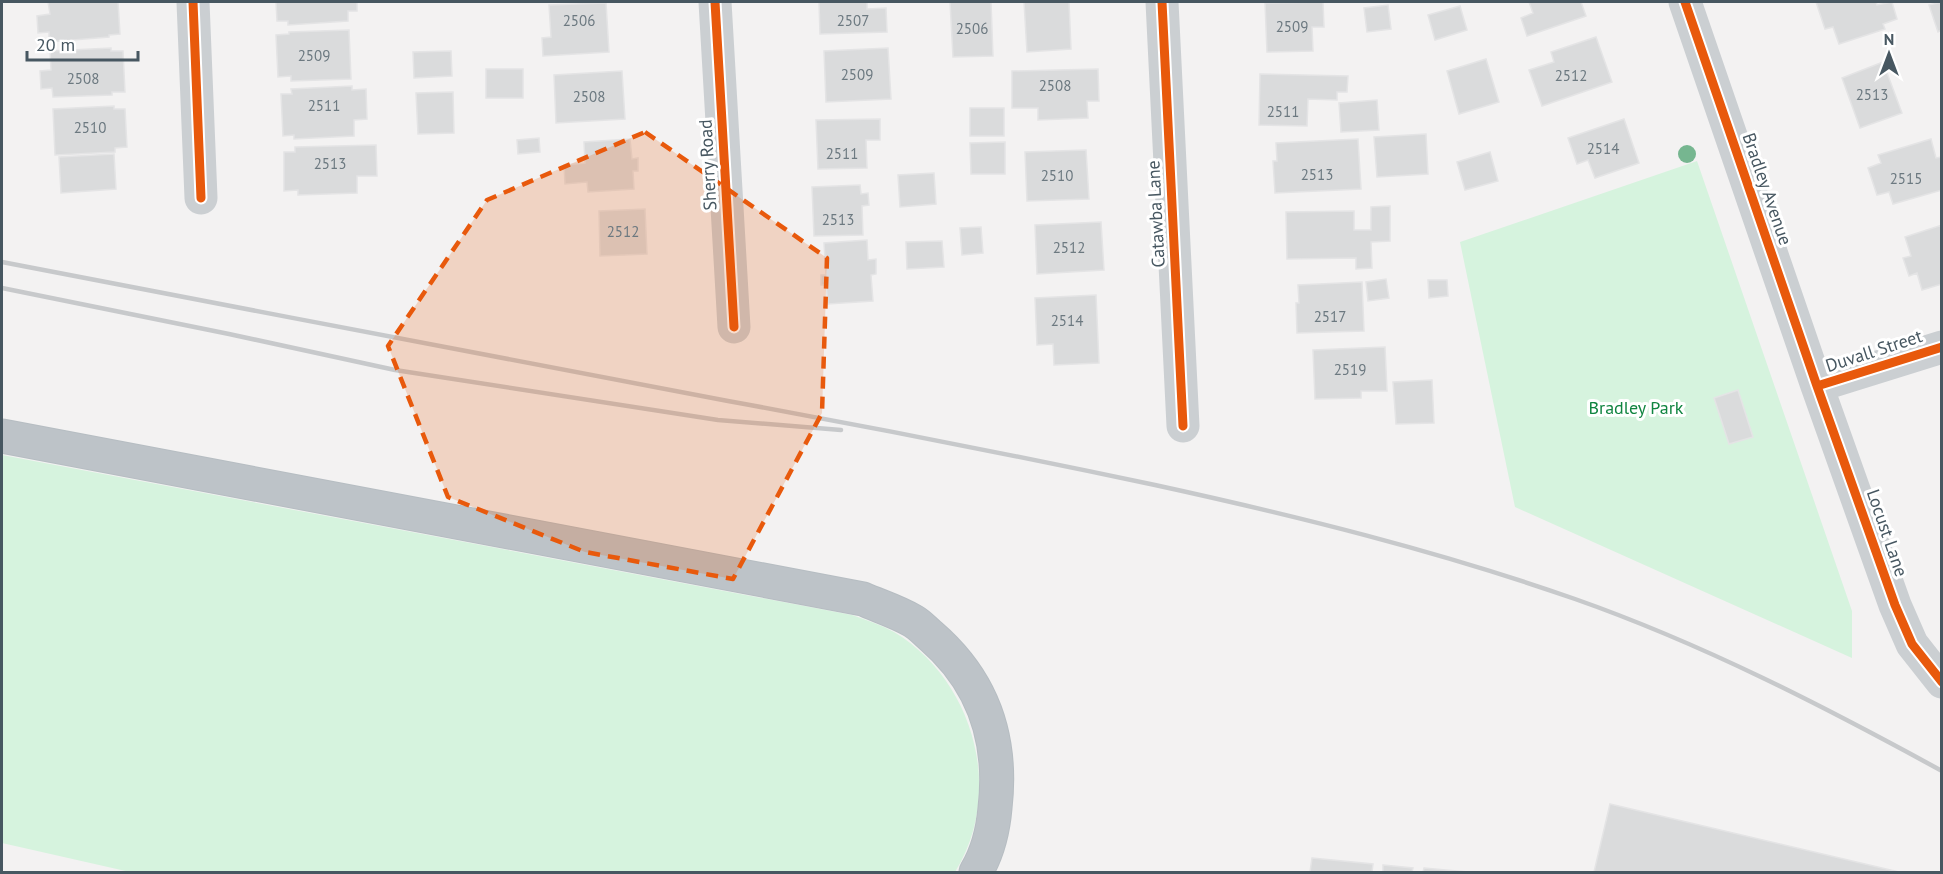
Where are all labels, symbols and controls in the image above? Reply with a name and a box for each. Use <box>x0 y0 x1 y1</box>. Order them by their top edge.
house number: 2506 <box>563 11 595 30</box>
house number: 2507 <box>837 11 869 30</box>
house number: 2509 <box>1276 17 1308 36</box>
house number: 2506 <box>956 19 988 38</box>
scale bar <box>27 24 138 62</box>
north arrow <box>1859 24 1919 84</box>
text: N <box>1884 29 1894 49</box>
text: 20 m <box>36 33 75 56</box>
house number: 2509 <box>298 46 330 65</box>
house number: 2509 <box>841 65 873 84</box>
house number: 2512 <box>1555 66 1587 85</box>
house number: 2508 <box>67 69 99 88</box>
house number: 2508 <box>1039 76 1071 95</box>
house number: 2513 <box>1856 85 1888 104</box>
house number: 2508 <box>573 87 605 106</box>
house number: 2511 <box>308 96 340 115</box>
house number: 2511 <box>1267 102 1299 121</box>
house number: 2510 <box>74 118 106 137</box>
street label: Sherry Road <box>694 119 721 211</box>
street label: Bradley Avenue <box>1737 130 1797 248</box>
house number: 2514 <box>1587 139 1619 158</box>
house number: 2511 <box>826 144 858 163</box>
house number: 2513 <box>314 154 346 173</box>
street label: Catawba Lane <box>1141 160 1170 268</box>
house number: 2513 <box>1301 165 1333 184</box>
house number: 2510 <box>1041 166 1073 185</box>
house number: 2515 <box>1890 169 1922 188</box>
house number: 2513 <box>822 210 854 229</box>
house number: 2512 <box>607 222 639 241</box>
house number: 2512 <box>1053 238 1085 257</box>
house number: 2517 <box>1314 307 1346 326</box>
house number: 2514 <box>1051 311 1083 330</box>
street label: Duvall Street <box>1823 324 1925 377</box>
house number: 2519 <box>1334 360 1366 379</box>
park label: Bradley Park <box>1589 396 1684 419</box>
street label: Locust Lane <box>1862 486 1913 580</box>

